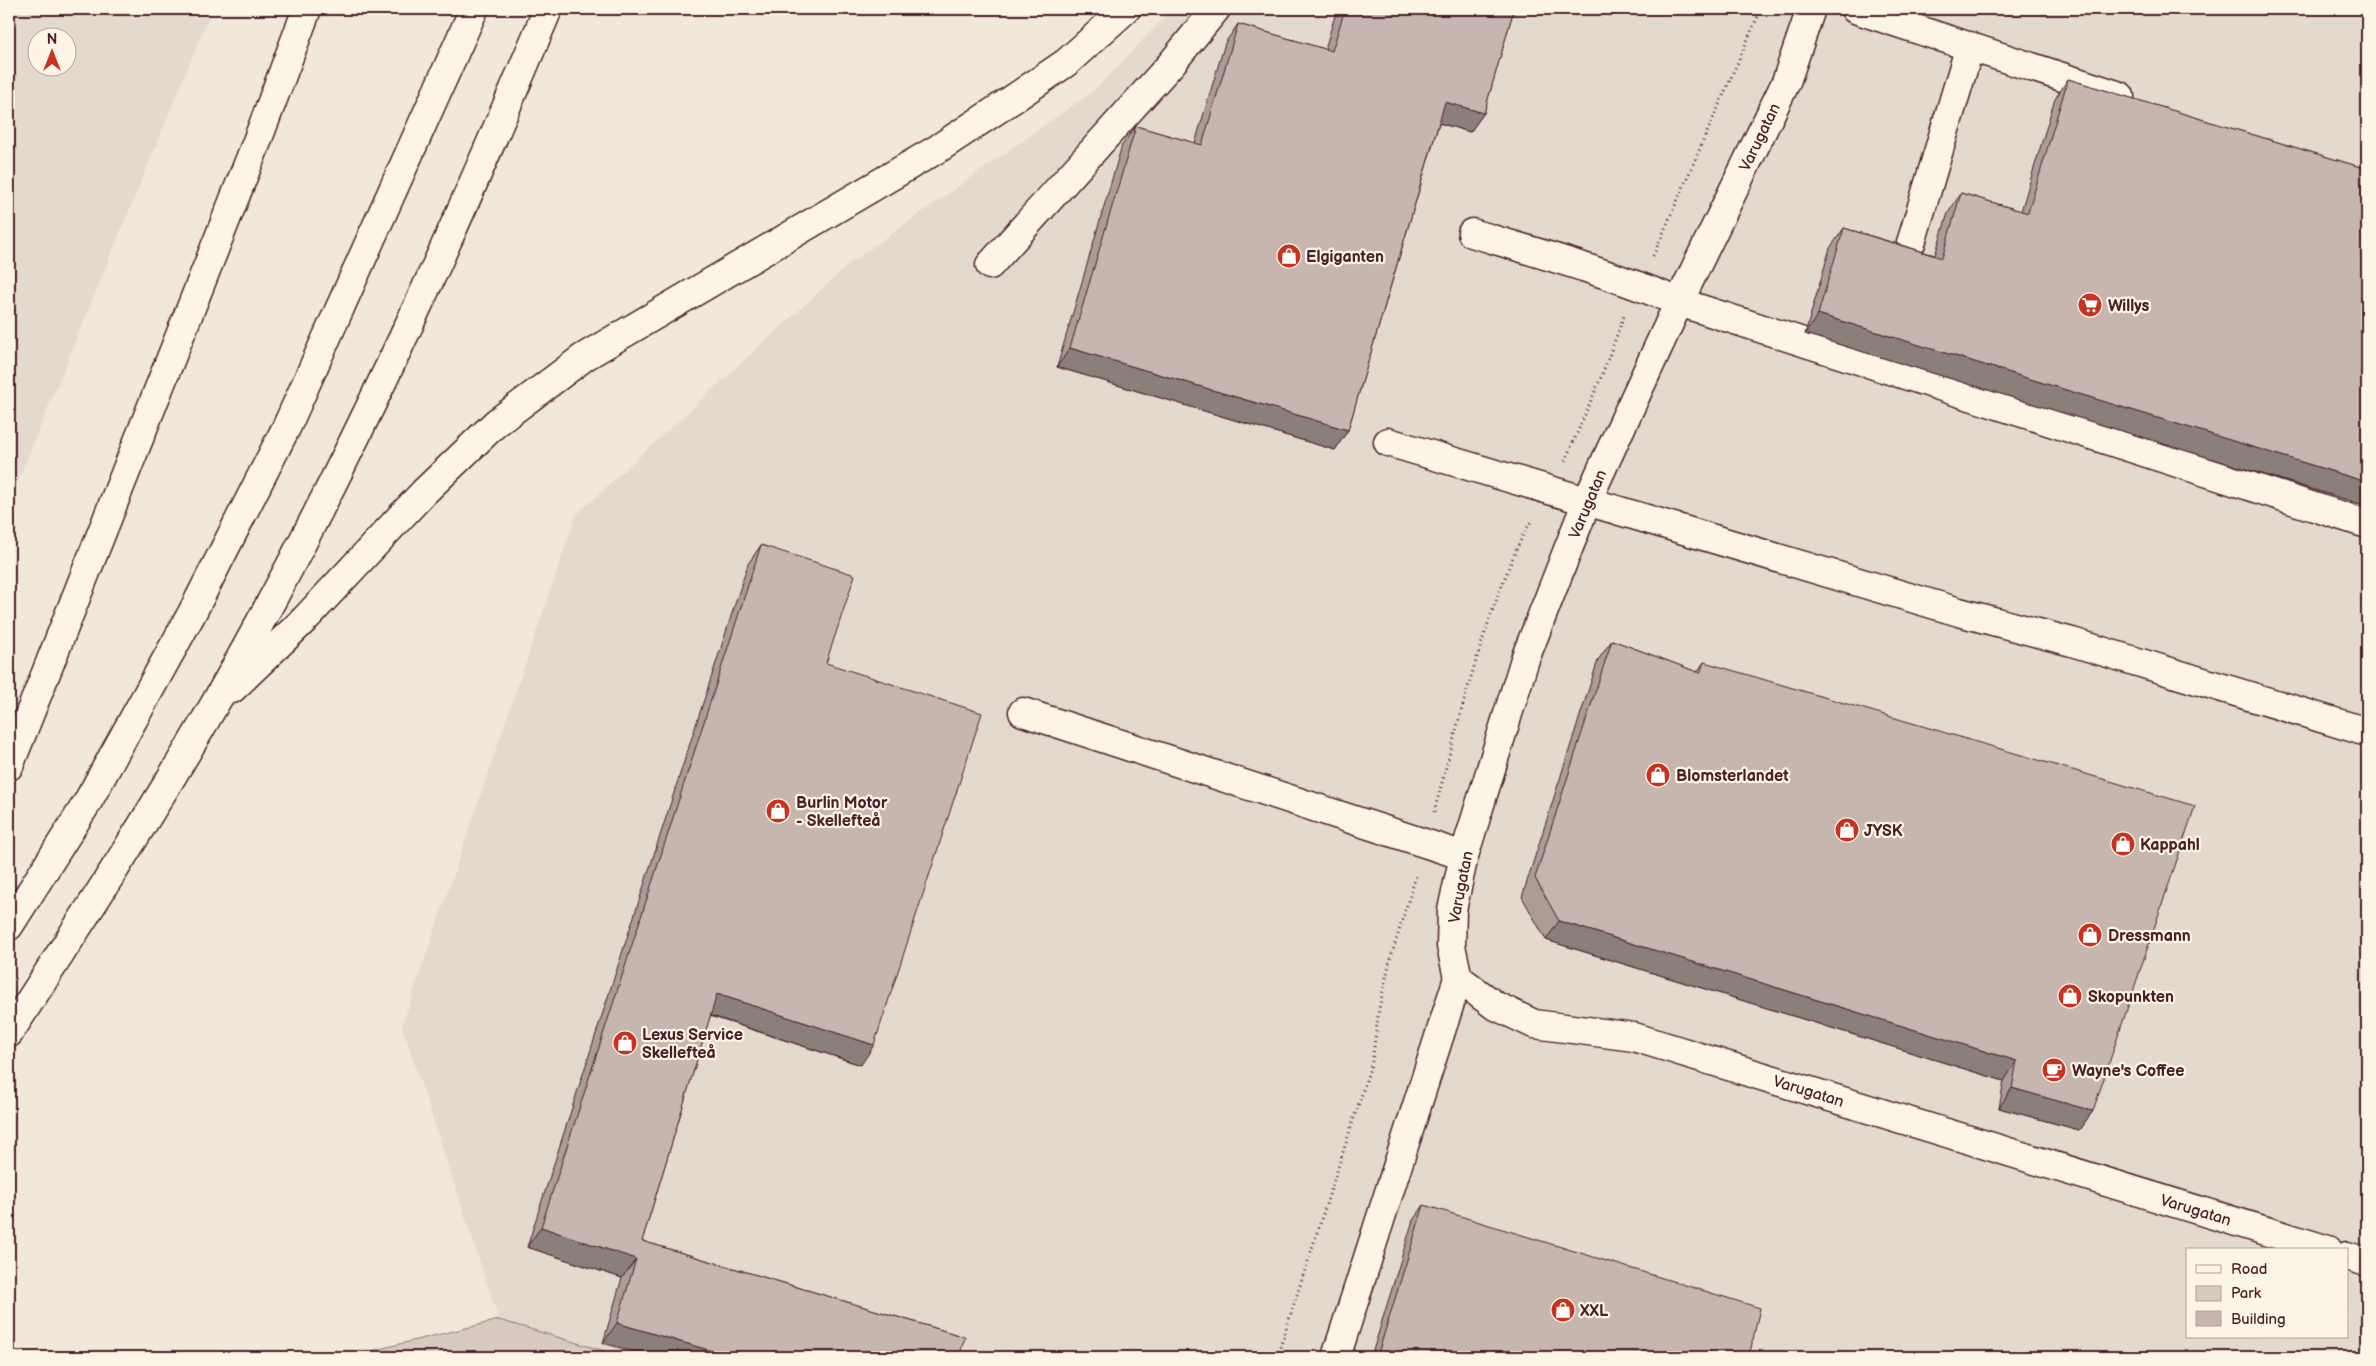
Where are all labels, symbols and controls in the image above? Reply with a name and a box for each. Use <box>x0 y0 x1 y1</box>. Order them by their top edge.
north arrow <box>28 28 78 78</box>
text: N <box>47 31 57 48</box>
street label: Varugatan <box>1736 101 1785 175</box>
shop icon: Elgiganten <box>1276 243 1302 269</box>
place label: Elgiganten <box>1306 248 1384 267</box>
supermarket icon: Willys <box>2077 292 2103 318</box>
place label: Willys <box>2108 297 2150 316</box>
street label: Varugatan <box>1565 467 1611 542</box>
shop icon: Blomsterlandet <box>1645 762 1671 788</box>
place label: Blomsterlandet <box>1676 767 1789 786</box>
place label: Burlin Motor - Skellefteå <box>796 794 888 831</box>
shop icon: Burlin Motor - Skellefteå <box>765 798 791 824</box>
shop icon: JYSK <box>1834 817 1860 843</box>
place label: JYSK <box>1864 822 1903 841</box>
shop icon: Kappahl <box>2110 831 2136 857</box>
place label: Kappahl <box>2140 836 2200 855</box>
street label: Varugatan <box>1445 850 1478 925</box>
shop icon: Dressmann <box>2077 922 2103 948</box>
place label: Dressmann <box>2108 927 2191 946</box>
shop icon: Skopunkten <box>2057 983 2083 1009</box>
place label: Skopunkten <box>2088 988 2174 1007</box>
place label: Lexus Service Skellefteå <box>642 1026 743 1063</box>
shop icon: Lexus Service Skellefteå <box>612 1030 638 1056</box>
cafe icon: Wayne's Coffee <box>2041 1057 2067 1083</box>
place label: Wayne's Coffee <box>2072 1062 2184 1081</box>
street label: Varugatan <box>1770 1072 1846 1112</box>
street label: Varugatan <box>2158 1191 2233 1231</box>
legend <box>2186 1248 2348 1338</box>
text: Road <box>2231 1260 2267 1279</box>
text: Park <box>2231 1284 2262 1303</box>
shop icon: XXL <box>1550 1297 1576 1323</box>
place label: XXL <box>1580 1302 1609 1321</box>
text: Building <box>2231 1310 2286 1329</box>

